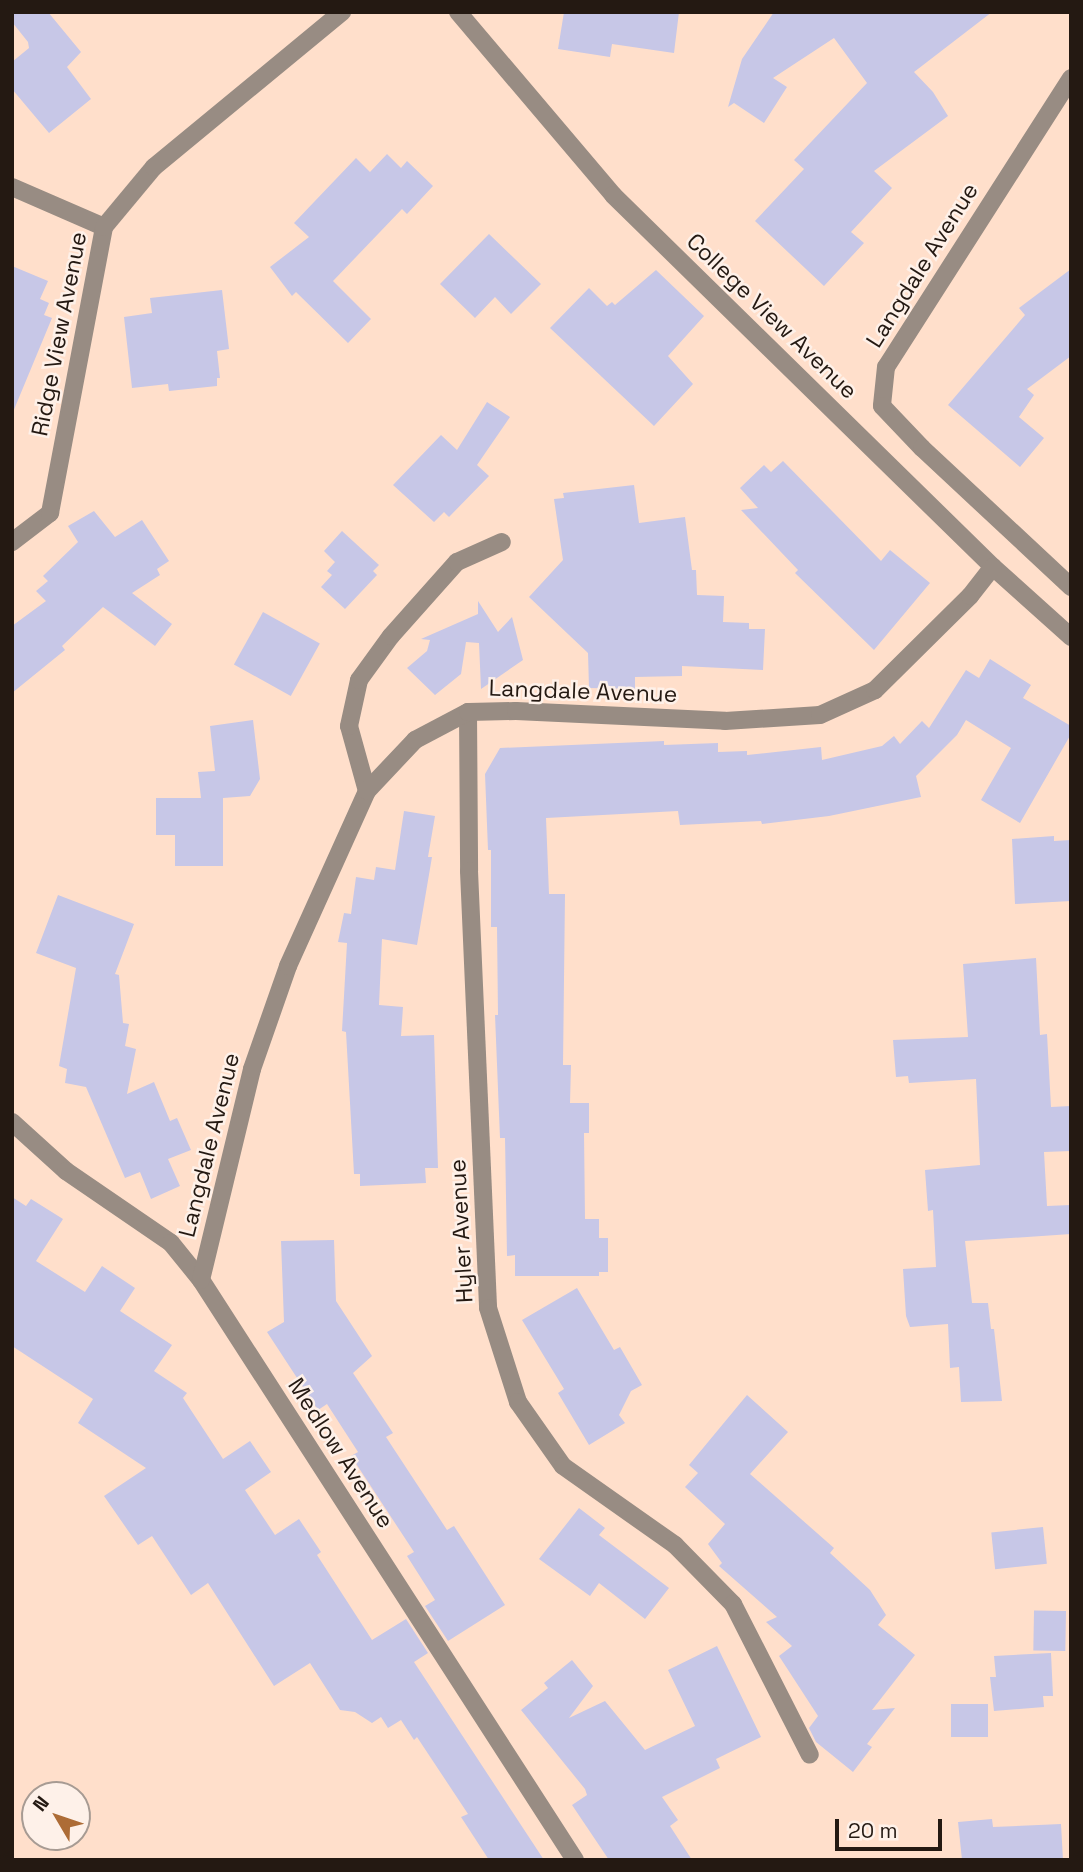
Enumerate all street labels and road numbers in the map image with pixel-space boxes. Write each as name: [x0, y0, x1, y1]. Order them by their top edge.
street label: Langdale Avenue: [860, 178, 984, 352]
street label: College View Avenue: [681, 227, 863, 405]
street label: Ridge View Avenue: [26, 229, 92, 439]
street label: Langdale Avenue: [488, 674, 678, 708]
street label: Langdale Avenue: [173, 1050, 245, 1240]
street label: Hyler Avenue: [443, 1158, 479, 1304]
street label: Medlow Avenue: [282, 1373, 400, 1533]

